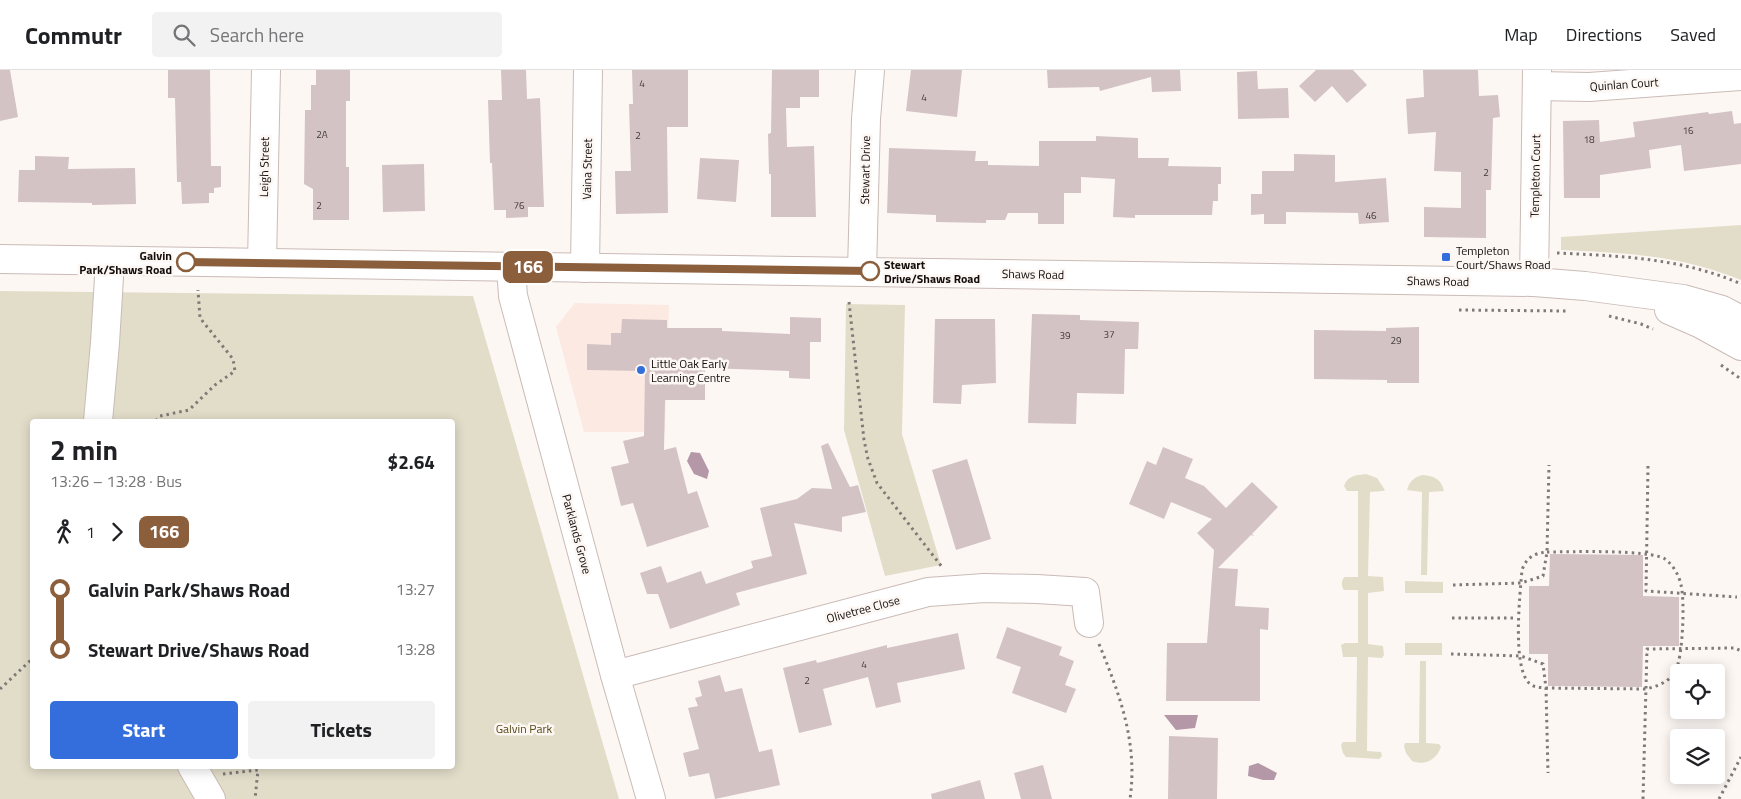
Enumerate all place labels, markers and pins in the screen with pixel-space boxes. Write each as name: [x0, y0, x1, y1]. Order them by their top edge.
place label: Templeton Court/Shaws Road: [1456, 241, 1551, 274]
place label: Galvin Park/Shaws Road: [79, 246, 172, 279]
marker: Templeton Court/Shaws Road: [1440, 251, 1452, 263]
marker: Galvin Park/Shaws Road: [176, 252, 196, 272]
place label: Stewart Drive/Shaws Road: [884, 255, 980, 288]
marker: Stewart Drive/Shaws Road: [860, 261, 880, 281]
place label: Little Oak Early Learning Centre: [651, 354, 730, 387]
marker: Little Oak Early Learning Centre: [635, 364, 647, 376]

